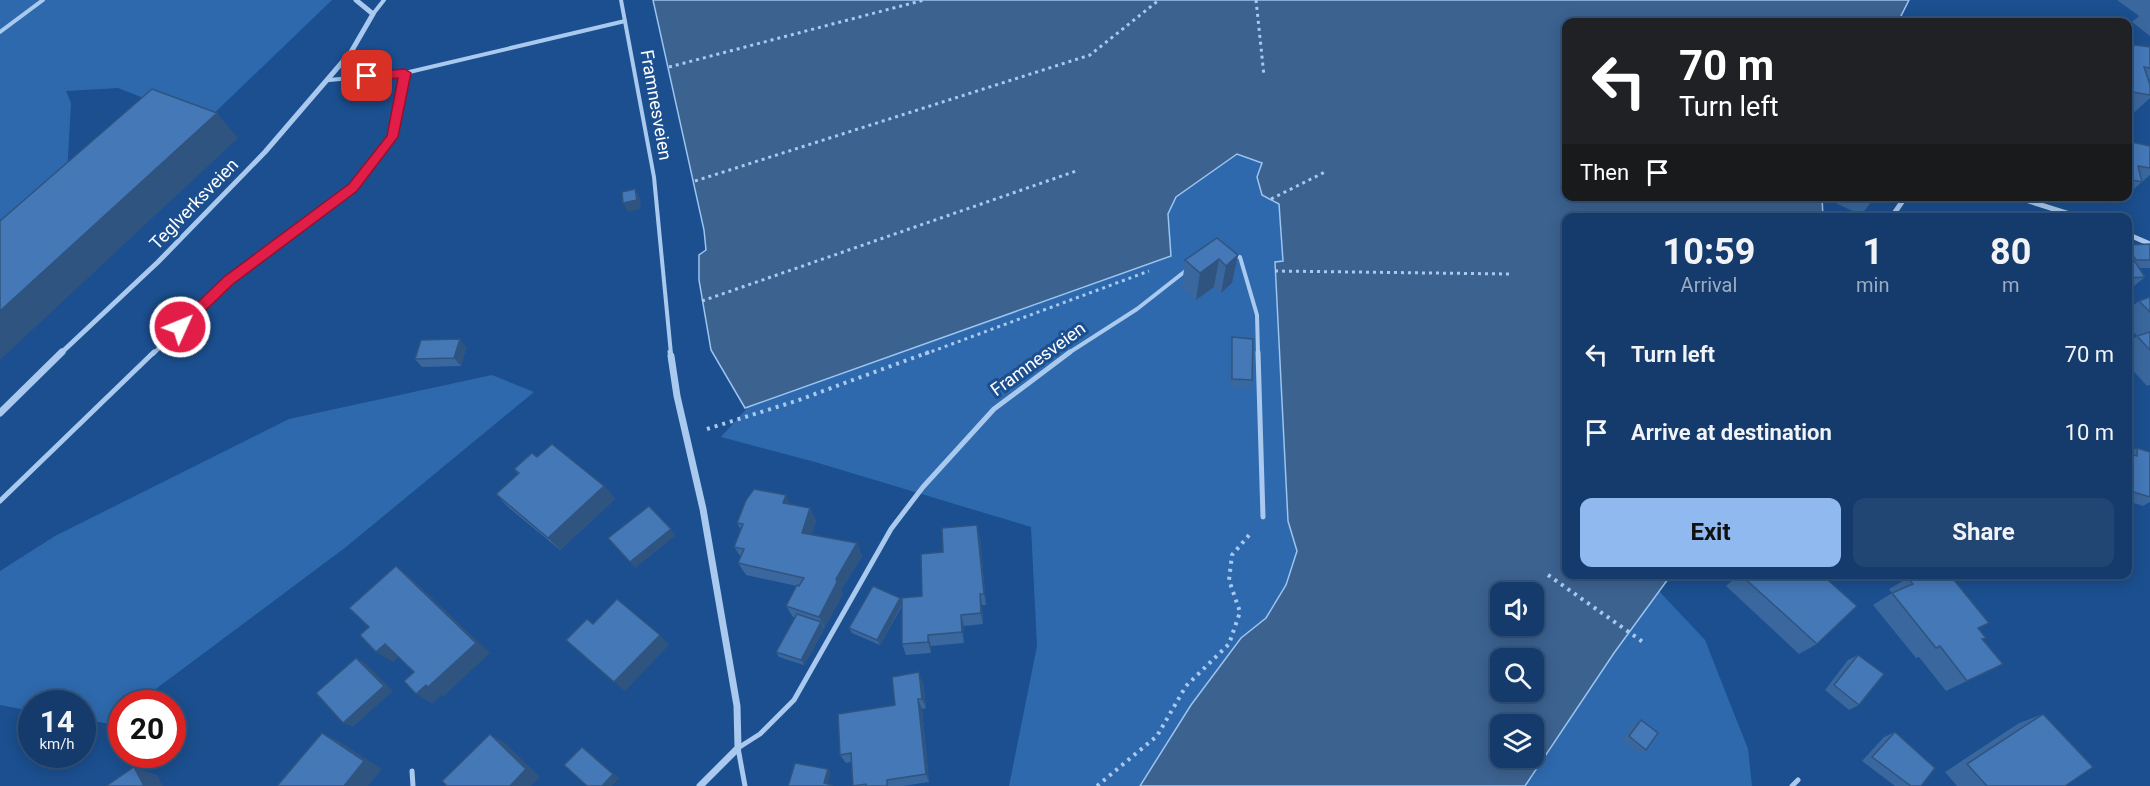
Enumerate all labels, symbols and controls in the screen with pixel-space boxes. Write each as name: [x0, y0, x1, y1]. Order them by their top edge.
text: 70 m: [1679, 41, 1774, 90]
icon: left: [1580, 42, 1658, 120]
street label: Framnesveien: [636, 48, 677, 162]
pin: [341, 50, 392, 101]
icon: arrive: [350, 59, 383, 92]
text: Turn left: [1679, 91, 1779, 123]
street label: Teglverksveien: [145, 154, 242, 254]
icon: arrive: [1641, 156, 1674, 189]
text: Then: [1580, 160, 1629, 185]
text: 10:59: [1663, 231, 1755, 273]
text: 1: [1862, 231, 1883, 273]
text: 80: [1990, 231, 2031, 273]
text: Arrival: [1681, 273, 1737, 297]
text: min: [1856, 273, 1889, 297]
text: m: [2002, 273, 2019, 297]
position arrow: [148, 295, 212, 359]
street label: Framnesveien: [986, 317, 1089, 400]
icon: left: [1580, 338, 1613, 371]
text: Turn left: [1631, 342, 1715, 367]
text: 70 m: [2065, 342, 2114, 367]
icon: arrive: [1580, 416, 1613, 449]
text: Arrive at destination: [1631, 420, 1832, 445]
text: 10 m: [2065, 420, 2114, 445]
button: Exit: [1580, 498, 1841, 567]
button: Share: [1853, 498, 2114, 567]
map controls: [1490, 582, 1544, 768]
button: sound: [1490, 582, 1544, 636]
button: search: [1490, 648, 1544, 702]
speed limit sign: 20: [108, 690, 186, 768]
text: 14: [40, 704, 74, 739]
button: layers: [1490, 714, 1544, 768]
text: km/h: [39, 735, 75, 753]

